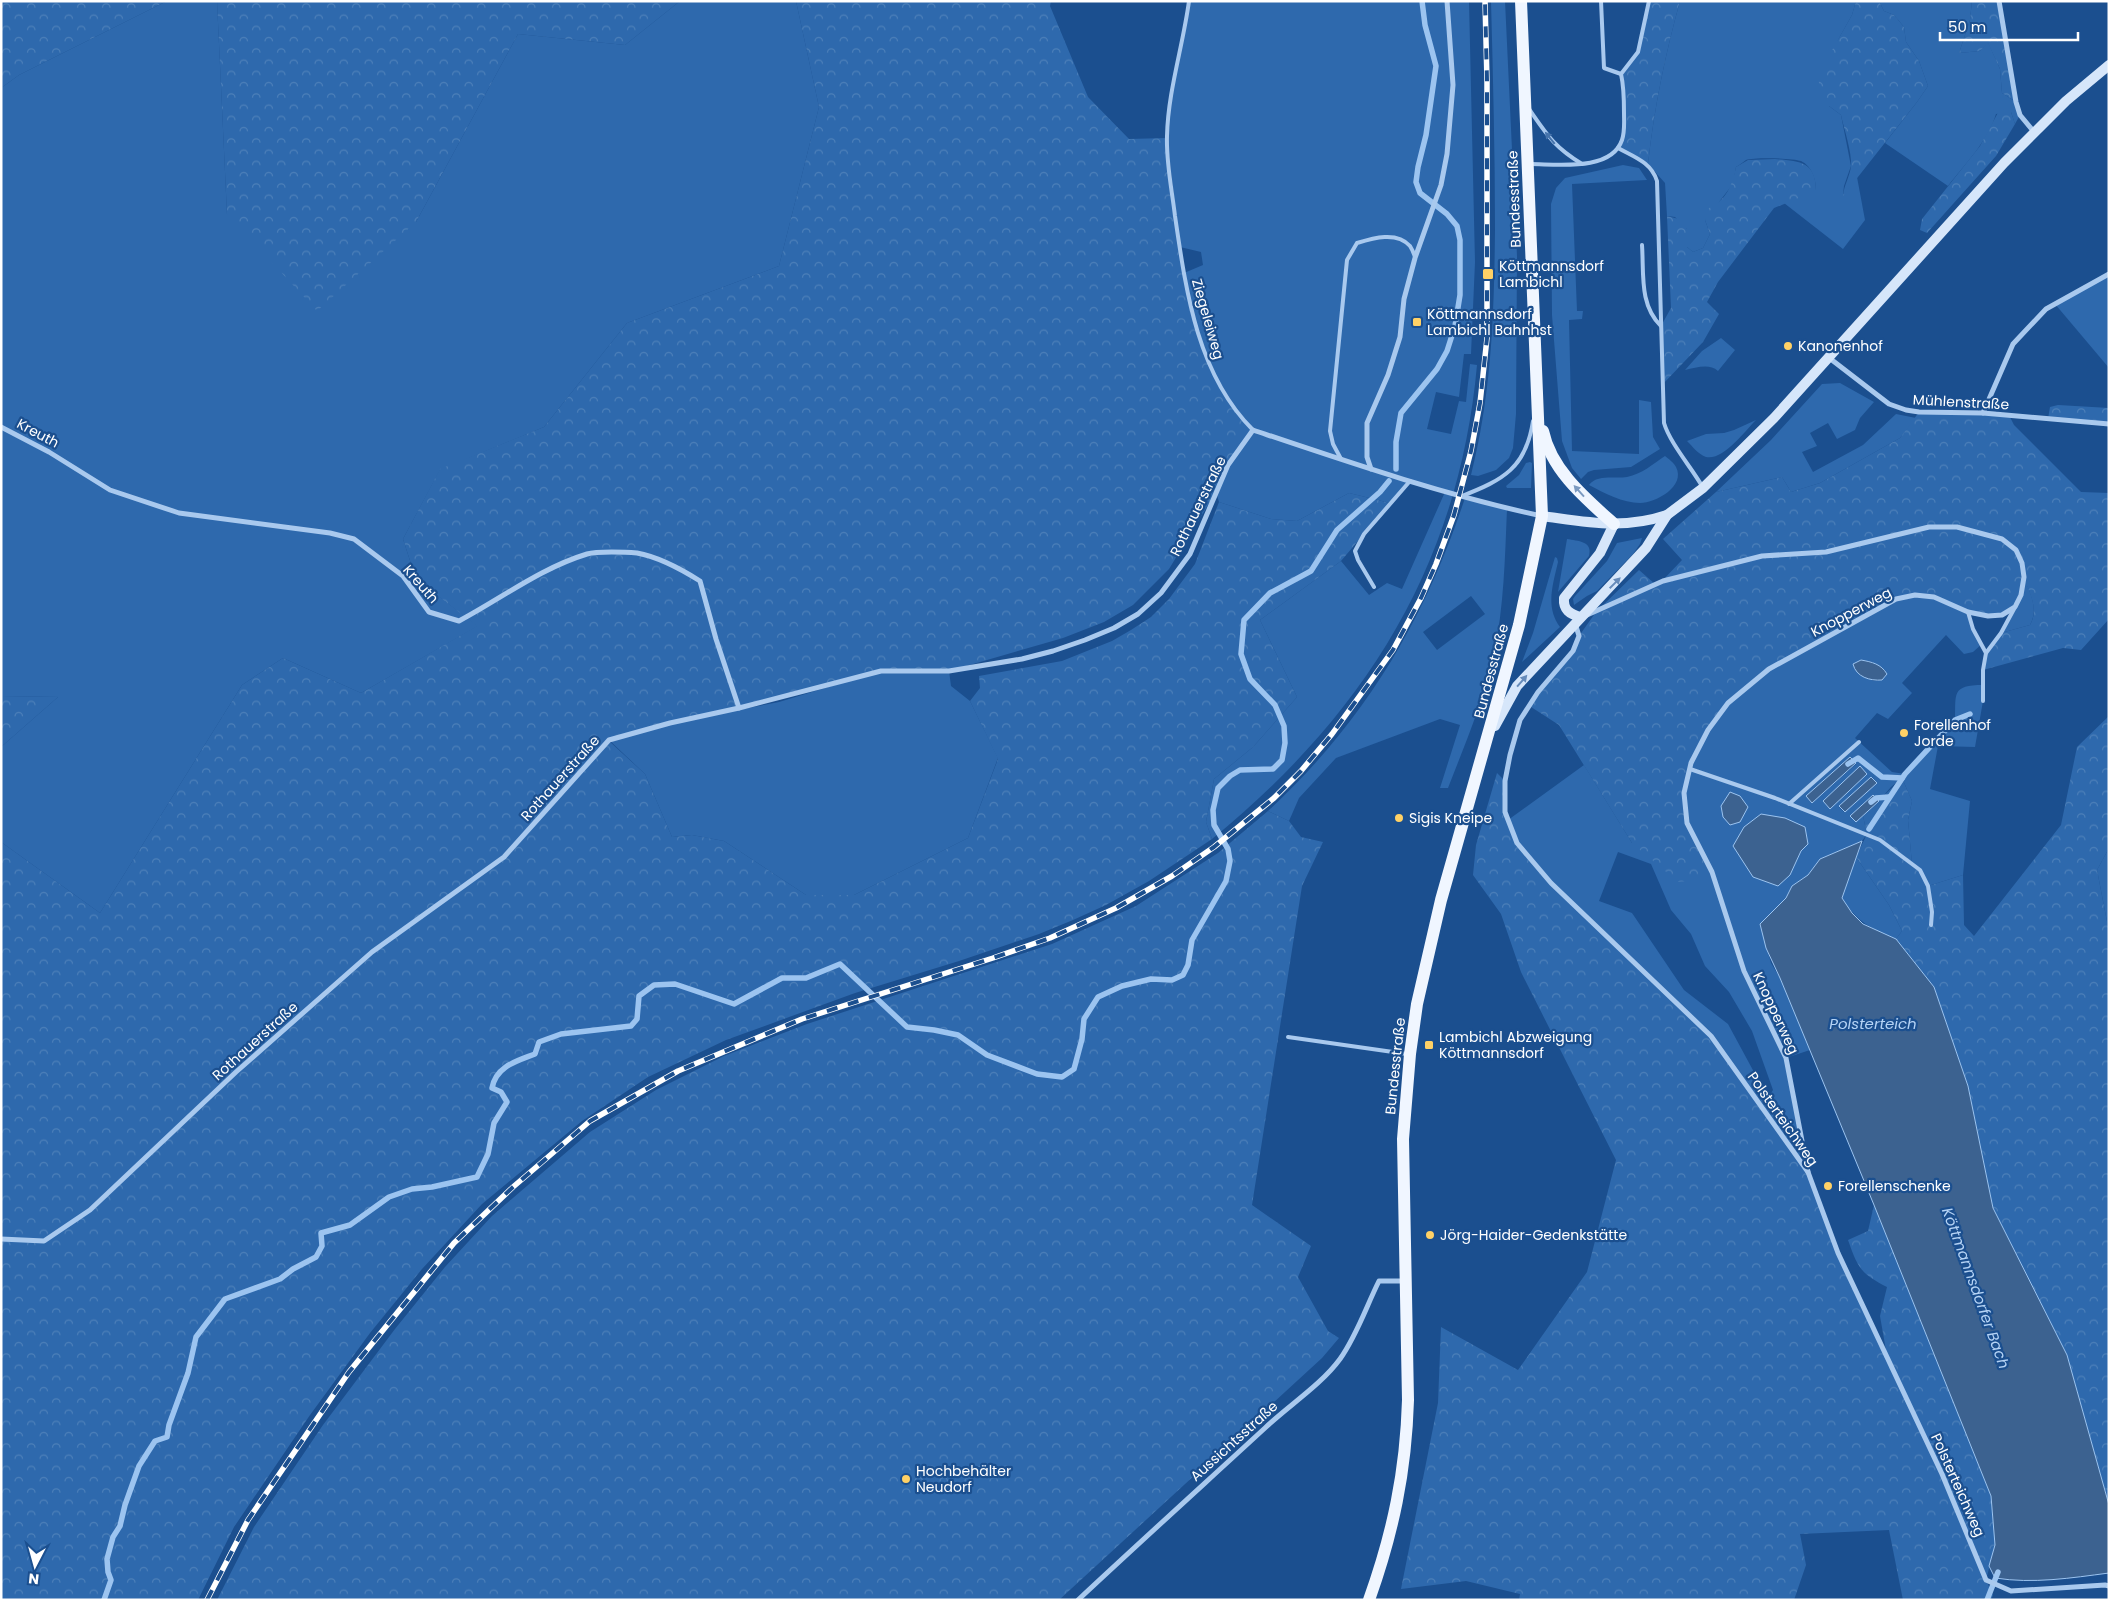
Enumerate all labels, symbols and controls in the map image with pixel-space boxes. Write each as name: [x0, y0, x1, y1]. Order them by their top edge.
scale bar: [1940, 10, 2078, 42]
text: 50 m: [1948, 16, 1986, 37]
one-way arrow: [1544, 132, 1555, 145]
street label: Bundesstraße: [1502, 150, 1526, 248]
place label: Köttmannsdorf Lambichl: [1499, 256, 1604, 292]
marker: Köttmannsdorf Lambichl: [1481, 267, 1495, 281]
street label: Ziegeleiweg: [1187, 276, 1229, 362]
place label: Köttmannsdorf Lambichl Bahnhst: [1427, 304, 1552, 340]
marker: Köttmannsdorf Lambichl Bahnhst: [1411, 316, 1423, 328]
place label: Kanonenhof: [1798, 336, 1883, 356]
marker: Kanonenhof: [1782, 340, 1794, 352]
street label: Mühlenstraße: [1912, 389, 2010, 415]
street label: Kreuth: [13, 414, 63, 452]
street label: Rothauerstraße: [1165, 452, 1231, 559]
one-way arrow: [1573, 485, 1585, 497]
street label: Kreuth: [399, 560, 443, 608]
one-way arrow: [1609, 577, 1621, 589]
street label: Knopperweg: [1807, 582, 1895, 642]
street label: Bundesstraße: [1469, 621, 1513, 721]
one-way arrow: [1516, 674, 1527, 687]
place label: Forellenhof Jorde: [1914, 715, 1991, 751]
marker: Forellenhof Jorde: [1898, 727, 1910, 739]
street label: Rothauerstraße: [516, 731, 604, 825]
place label: Sigis Kneipe: [1409, 808, 1493, 828]
marker: Sigis Kneipe: [1393, 812, 1405, 824]
street label: Knopperweg: [1748, 969, 1804, 1057]
street label: Rothauerstraße: [208, 997, 302, 1085]
water label: Polsterteich: [1829, 1013, 1917, 1034]
street label: Bundesstraße: [1380, 1016, 1410, 1115]
place label: Lambichl Abzweigung Köttmannsdorf: [1439, 1027, 1592, 1063]
marker: Lambichl Abzweigung Köttmannsdorf: [1423, 1039, 1435, 1051]
street label: Polsterteichweg: [1743, 1068, 1823, 1170]
place label: Forellenschenke: [1838, 1176, 1951, 1196]
marker: Forellenschenke: [1822, 1180, 1834, 1192]
water label: Köttmannsdorfer Bach: [1937, 1205, 2015, 1371]
place label: Jörg-Haider-Gedenkstätte: [1440, 1225, 1627, 1245]
marker: Jörg-Haider-Gedenkstätte: [1424, 1229, 1436, 1241]
street label: Aussichtsstraße: [1186, 1396, 1282, 1486]
street label: Polsterteichweg: [1926, 1430, 1990, 1540]
place label: Hochbehälter Neudorf: [916, 1461, 1011, 1497]
marker: Hochbehälter Neudorf: [900, 1473, 912, 1485]
north arrow: [10, 1541, 60, 1591]
text: N: [27, 1568, 40, 1589]

